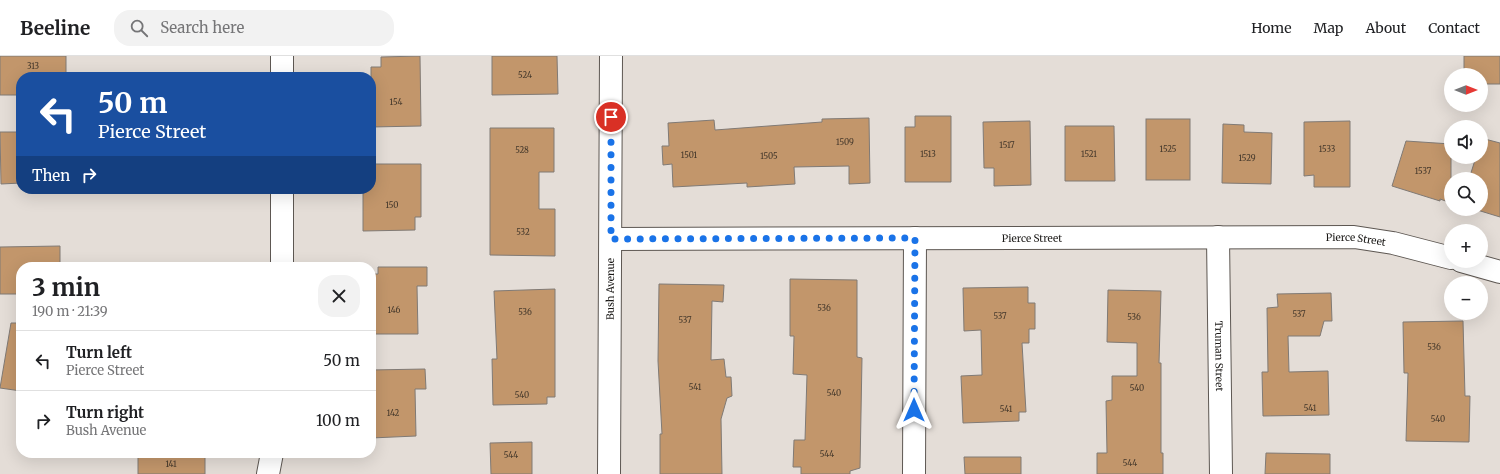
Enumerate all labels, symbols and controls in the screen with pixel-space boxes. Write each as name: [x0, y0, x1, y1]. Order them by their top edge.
search box: [114, 10, 394, 46]
text: Beeline: [20, 16, 90, 40]
icon: search: [128, 17, 150, 39]
text: Search here: [160, 18, 244, 37]
text: Home: [1251, 19, 1292, 37]
text: Map: [1314, 19, 1343, 37]
text: About: [1365, 19, 1406, 37]
text: Contact: [1428, 19, 1480, 37]
house number: 313: [27, 61, 40, 71]
north arrow: [1444, 68, 1488, 112]
map controls: [1444, 68, 1488, 320]
house number: 524: [518, 70, 532, 80]
text: 50 m: [98, 85, 167, 121]
icon: left: [32, 88, 84, 140]
house number: 154: [390, 97, 402, 107]
pin: [594, 100, 628, 134]
icon: arrive: [600, 106, 622, 128]
text: Pierce Street: [98, 120, 206, 143]
button: sound: [1444, 120, 1488, 164]
house number: 1509: [836, 137, 854, 147]
house number: 1517: [999, 140, 1015, 150]
house number: 1525: [1160, 144, 1177, 154]
house number: 1533: [1319, 144, 1336, 154]
house number: 528: [515, 145, 529, 155]
house number: 1513: [920, 149, 936, 159]
house number: 1521: [1081, 149, 1097, 159]
house number: 1501: [681, 150, 698, 160]
house number: 1505: [760, 151, 778, 161]
house number: 1529: [1238, 153, 1256, 163]
icon: right: [78, 164, 100, 186]
text: Then: [32, 166, 70, 185]
house number: 1537: [1415, 166, 1432, 176]
button: search: [1444, 172, 1488, 216]
house number: 150: [385, 200, 399, 210]
button: +: [1444, 224, 1488, 268]
house number: 532: [516, 227, 530, 237]
street label: Pierce Street: [1326, 231, 1387, 249]
street label: Pierce Street: [1002, 232, 1062, 245]
street label: Bush Avenue: [604, 258, 617, 320]
text: 3 min: [32, 272, 100, 303]
button: close: [318, 275, 360, 317]
button: −: [1444, 276, 1488, 320]
text: 190 m · 21:39: [32, 303, 108, 320]
house number: 536: [817, 303, 831, 313]
house number: 146: [388, 305, 401, 315]
house number: 536: [518, 307, 532, 317]
house number: 537: [1292, 309, 1306, 319]
house number: 537: [993, 311, 1007, 321]
house number: 536: [1127, 312, 1141, 322]
house number: 537: [678, 315, 692, 325]
street label: Truman Street: [1212, 321, 1226, 391]
house number: 536: [1427, 342, 1441, 352]
text: Turn left: [66, 343, 132, 362]
icon: left: [32, 350, 54, 372]
text: 50 m: [323, 351, 360, 370]
text: Pierce Street: [66, 362, 144, 379]
house number: 541: [689, 382, 702, 392]
house number: 540: [1130, 383, 1144, 393]
house number: 540: [827, 388, 841, 398]
position arrow: [893, 389, 935, 431]
house number: 540: [515, 390, 529, 400]
text: Turn right: [66, 403, 144, 422]
house number: 541: [1304, 403, 1317, 413]
house number: 541: [1000, 404, 1013, 414]
house number: 142: [387, 408, 399, 418]
icon: right: [32, 410, 54, 432]
text: 100 m: [316, 411, 360, 430]
house number: 540: [1431, 414, 1445, 424]
text: Bush Avenue: [66, 422, 146, 439]
house number: 544: [820, 449, 834, 459]
house number: 544: [504, 450, 518, 460]
house number: 544: [1123, 458, 1137, 468]
house number: 141: [165, 459, 177, 469]

